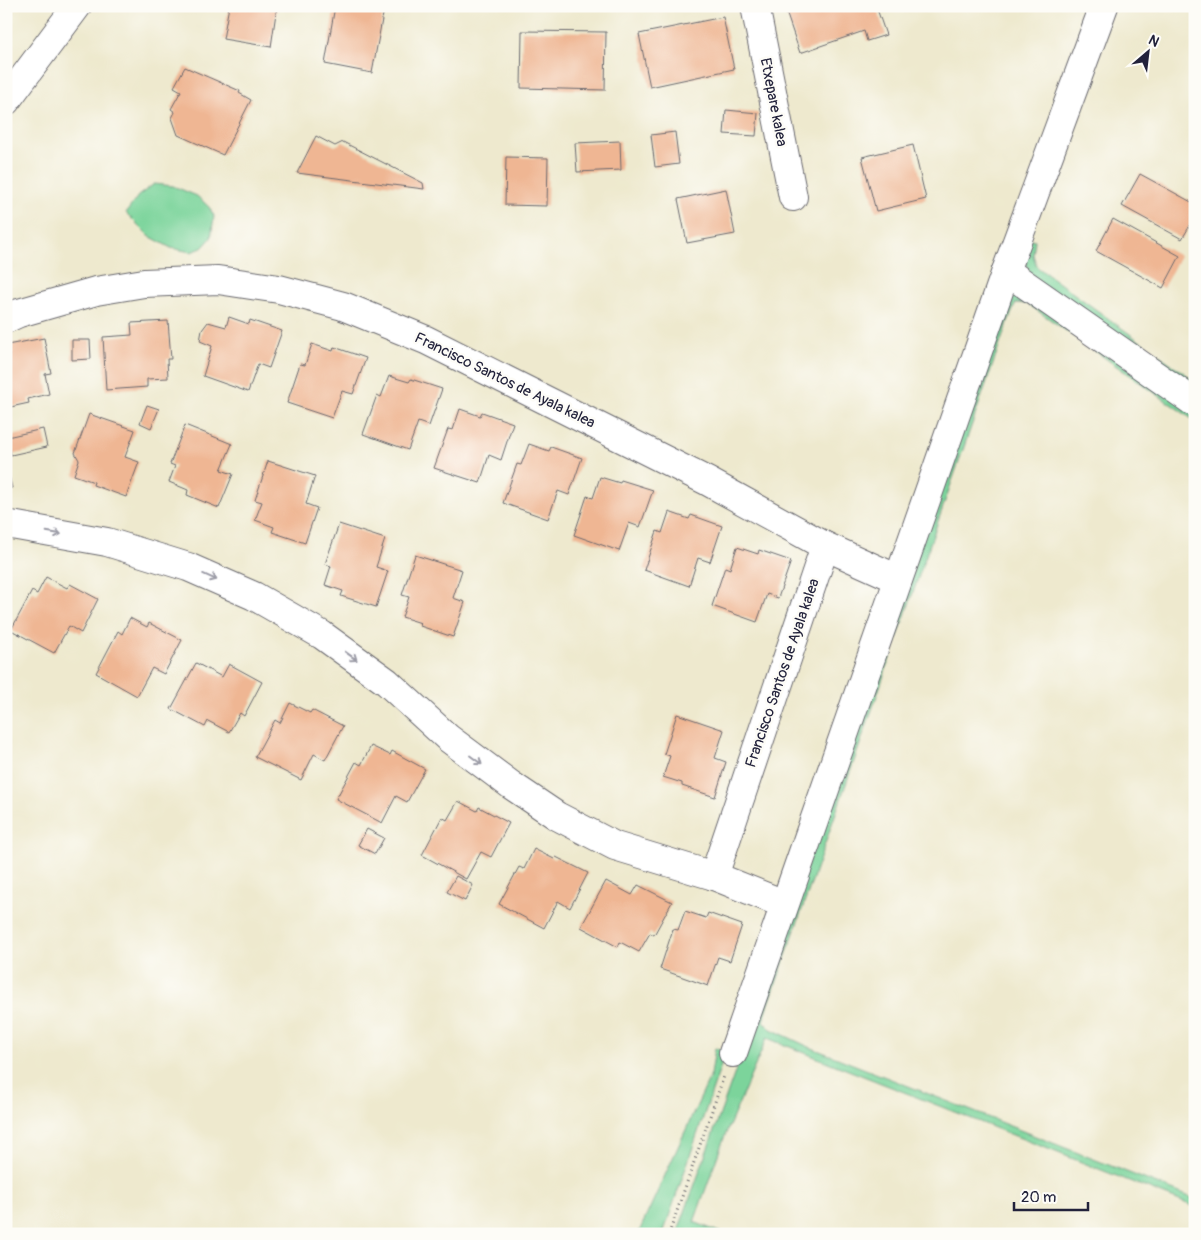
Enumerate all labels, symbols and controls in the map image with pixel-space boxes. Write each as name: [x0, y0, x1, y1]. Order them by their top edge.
north arrow: [1124, 28, 1174, 78]
text: N: [1146, 31, 1162, 51]
street label: Etxepare kalea: [756, 56, 791, 148]
street label: Francisco Santos de Ayala kalea: [411, 328, 598, 433]
one-way arrow: [46, 528, 62, 538]
one-way arrow: [202, 572, 217, 582]
street label: Francisco Santos de Ayala kalea: [741, 576, 824, 770]
one-way arrow: [344, 651, 358, 661]
one-way arrow: [469, 754, 482, 765]
scale bar: [1014, 1180, 1087, 1212]
text: 20 m: [1021, 1188, 1056, 1207]

